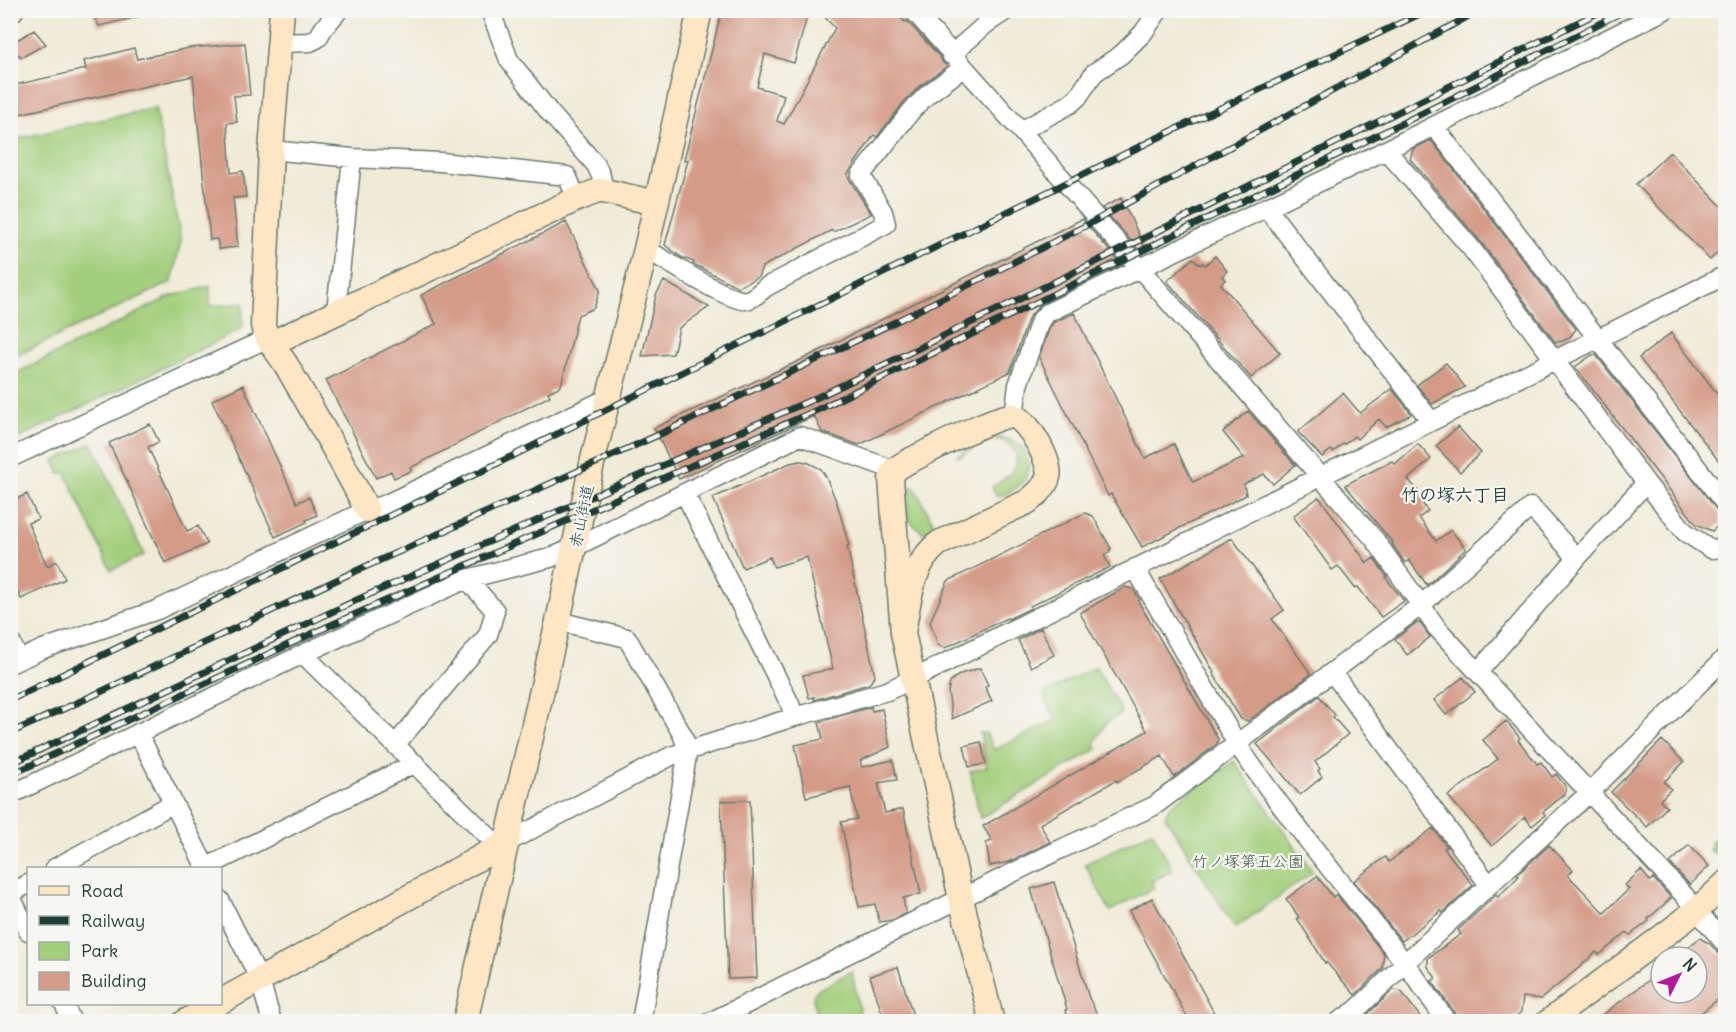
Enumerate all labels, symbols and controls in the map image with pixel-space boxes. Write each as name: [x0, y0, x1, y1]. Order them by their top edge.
street label: 赤山街道: [565, 483, 597, 549]
district label: 竹の塚六丁目: [1401, 483, 1509, 506]
park label: 竹ノ塚第五公園: [1192, 851, 1304, 871]
legend: [27, 867, 222, 1005]
text: Road: [81, 879, 124, 902]
text: Railway: [81, 909, 145, 932]
text: Park: [81, 939, 118, 962]
north arrow: [1649, 945, 1709, 1005]
text: N: [1679, 954, 1701, 976]
text: Building: [81, 969, 146, 992]

